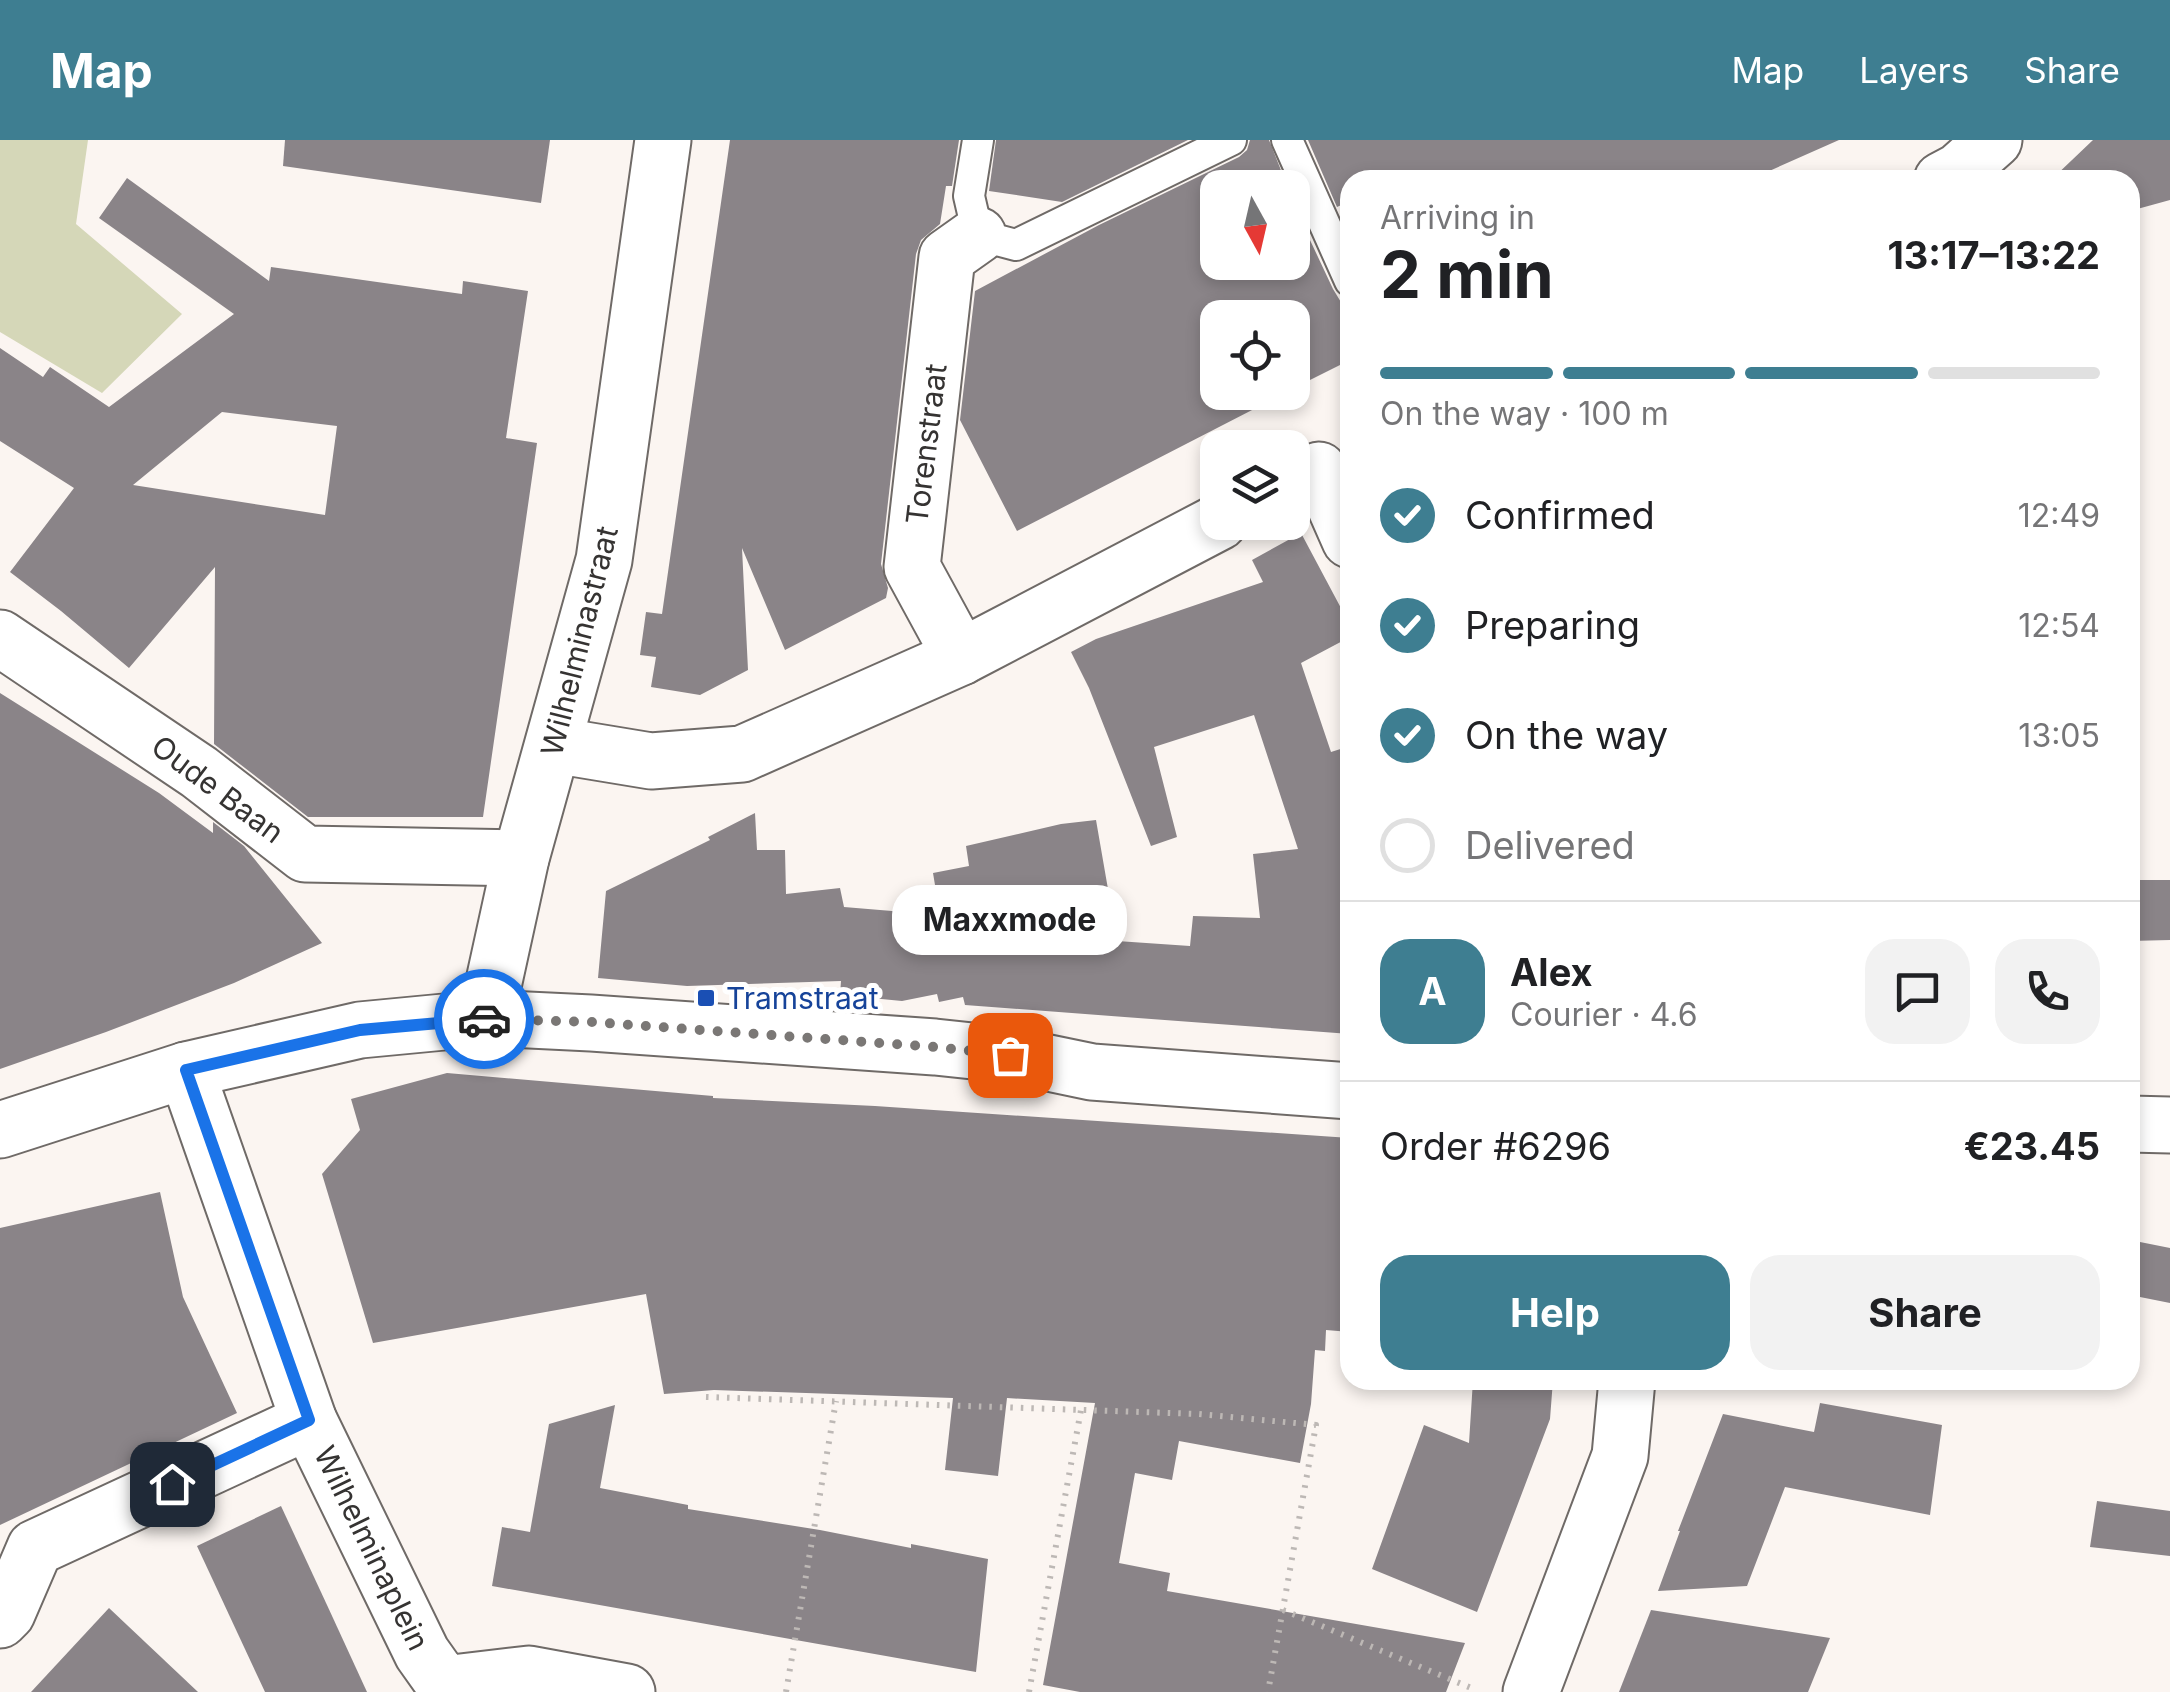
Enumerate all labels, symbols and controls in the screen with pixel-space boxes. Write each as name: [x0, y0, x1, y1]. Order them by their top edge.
text: Map: [50, 41, 153, 100]
text: Map: [1732, 49, 1804, 91]
text: Layers: [1859, 49, 1969, 91]
text: Share: [2024, 49, 2120, 91]
north arrow: [1200, 170, 1310, 280]
map controls: [1200, 170, 1310, 540]
text: Arriving in: [1380, 198, 1535, 237]
text: 13:17–13:22: [1887, 232, 2100, 278]
text: 2 min: [1380, 235, 1554, 314]
button: locate: [1200, 300, 1310, 410]
street label: Torenstraat: [898, 361, 954, 526]
text: On the way · 100 m: [1380, 394, 1669, 433]
button: layers: [1200, 430, 1310, 540]
icon: check: [1380, 488, 1435, 543]
text: Confirmed: [1465, 492, 1655, 538]
text: 12:49: [2018, 496, 2100, 535]
street label: Wilhelminastraat: [533, 522, 625, 759]
icon: check: [1380, 598, 1435, 653]
text: Preparing: [1465, 602, 1640, 648]
text: 12:54: [2018, 606, 2100, 645]
icon: check: [1380, 708, 1435, 763]
text: On the way: [1465, 712, 1668, 758]
text: 13:05: [2018, 716, 2100, 755]
street label: Oude Baan: [145, 728, 291, 850]
text: Delivered: [1465, 822, 1635, 868]
callout: Maxxmode: [892, 885, 1128, 955]
text: Maxxmode: [923, 900, 1096, 939]
button: chat: [1865, 939, 1970, 1044]
button: phone: [1995, 939, 2100, 1044]
text: Alex: [1510, 949, 1593, 995]
text: A: [1418, 968, 1447, 1014]
courier: [434, 969, 534, 1069]
place label: Tramstraat: [726, 980, 879, 1016]
marker: Tramstraat: [695, 987, 717, 1009]
icon: car: [457, 992, 512, 1047]
text: Courier · 4.6: [1510, 995, 1698, 1034]
pin: [968, 1013, 1053, 1098]
icon: bag: [983, 1028, 1038, 1083]
text: Order #6296: [1380, 1123, 1611, 1169]
text: €23.45: [1964, 1123, 2100, 1169]
button: Help: [1380, 1255, 1730, 1370]
button: Share: [1750, 1255, 2100, 1370]
street label: Wilhelminaplein: [307, 1440, 437, 1656]
pin: [130, 1442, 215, 1527]
icon: home: [145, 1457, 200, 1512]

